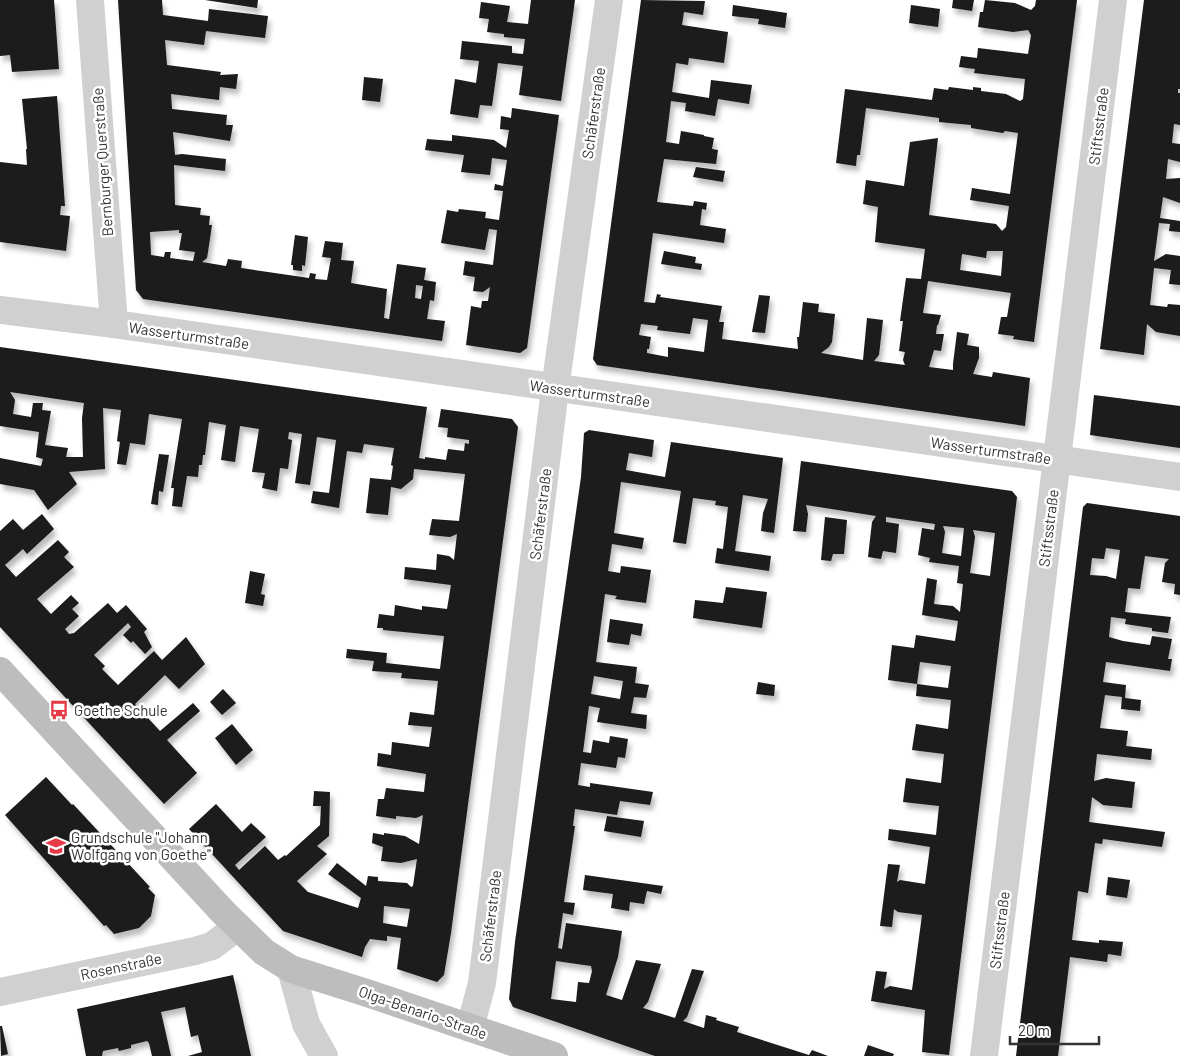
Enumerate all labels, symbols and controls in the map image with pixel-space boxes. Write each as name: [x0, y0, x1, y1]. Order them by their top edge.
street label: Schäferstraße: [578, 66, 608, 160]
street label: Stiftsstraße: [1084, 86, 1112, 166]
street label: Bernburger Querstraße: [88, 87, 116, 237]
street label: Wasserturmstraße: [128, 318, 250, 352]
street label: Wasserturmstraße: [529, 376, 651, 410]
street label: Wasserturmstraße: [930, 433, 1052, 467]
street label: Schäferstraße: [525, 467, 555, 561]
street label: Stiftsstraße: [1034, 488, 1062, 568]
bus stop icon: Goethe Schule: [48, 699, 70, 721]
place label: Goethe Schule: [74, 701, 168, 719]
place label: Grundschule "Johann Wolfgang von Goethe": [71, 828, 211, 863]
school or university icon: Grundschule "Johann Wolfgang von Goethe": [45, 835, 67, 857]
street label: Schäferstraße: [475, 869, 505, 963]
street label: Stiftsstraße: [985, 890, 1013, 970]
street label: Rosenstraße: [79, 949, 163, 983]
street label: Olga-Benario-Straße: [356, 982, 490, 1042]
scale bar: [1010, 1014, 1099, 1046]
text: 20 m: [1018, 1021, 1050, 1039]

